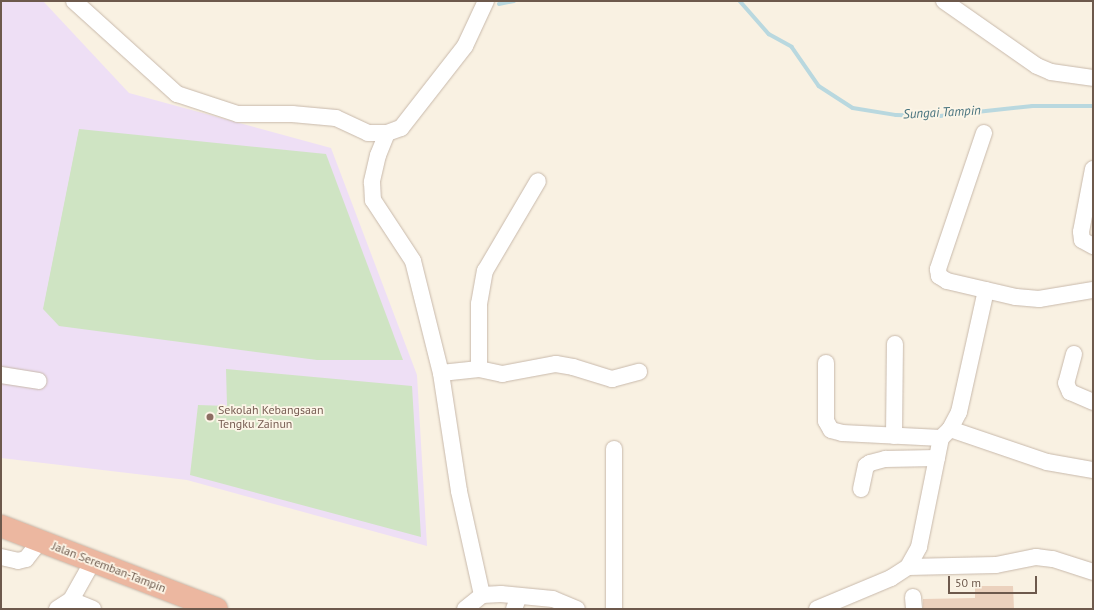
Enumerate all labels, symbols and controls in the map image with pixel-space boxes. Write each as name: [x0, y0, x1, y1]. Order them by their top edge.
water label: Sungai Tampin: [903, 103, 981, 123]
place label: Sekolah Kebangsaan Tengku Zainun: [218, 403, 324, 431]
marker: Sekolah Kebangsaan Tengku Zainun: [205, 412, 215, 422]
street label: Jalan Seremban-Tampin: [50, 539, 168, 595]
scale bar: [950, 568, 1039, 594]
text: 50 m: [955, 575, 981, 590]

